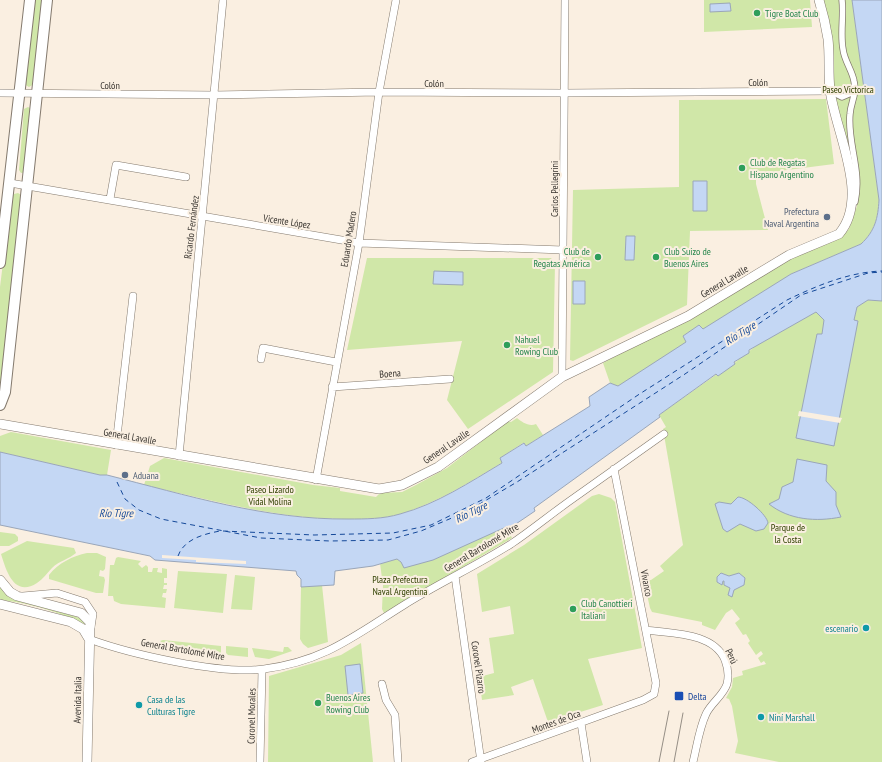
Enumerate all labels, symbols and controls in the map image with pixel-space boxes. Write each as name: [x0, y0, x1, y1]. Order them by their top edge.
place label: Tigre Boat Club: [765, 7, 818, 20]
marker: Tigre Boat Club: [752, 8, 762, 18]
street label: Colón: [748, 76, 768, 89]
street label: Colón: [424, 77, 444, 90]
street label: Colón: [100, 79, 120, 92]
park label: Paseo Victorica: [822, 83, 874, 96]
place label: Club de Regatas Hispano Argentino: [750, 156, 814, 181]
street label: Carlos Pellegrini: [548, 161, 561, 217]
marker: Club de Regatas Hispano Argentino: [737, 163, 747, 173]
street label: Ricardo Fernández: [181, 194, 202, 260]
place label: Prefectura Naval Argentina: [764, 205, 819, 230]
street label: Eduardo Madero: [338, 210, 359, 268]
street label: Vicente López: [261, 211, 312, 232]
marker: Prefectura Naval Argentina: [822, 212, 832, 222]
place label: Club de Regatas América: [533, 245, 590, 270]
place label: Club Suizo de Buenos Aires: [664, 245, 711, 270]
marker: Club de Regatas América: [593, 252, 603, 262]
marker: Club Suizo de Buenos Aires: [651, 252, 661, 262]
street label: General Lavalle: [698, 262, 751, 301]
water label: Río Tigre: [722, 317, 759, 348]
place label: Nahuel Rowing Club: [515, 333, 558, 358]
marker: Nahuel Rowing Club: [502, 340, 512, 350]
street label: Boena: [379, 366, 401, 381]
street label: General Lavalle: [102, 425, 157, 448]
street label: General Lavalle: [420, 426, 472, 467]
place label: Aduana: [133, 469, 159, 482]
marker: Aduana: [120, 470, 130, 480]
park label: Paseo Lizardo Vidal Molina: [246, 483, 294, 508]
water label: Río Tigre: [453, 498, 491, 526]
water label: Río Tigre: [99, 506, 134, 520]
street label: General Bartolomé Mitre: [441, 520, 521, 575]
park label: Parque de la Costa: [771, 521, 805, 546]
street label: Vivanco: [637, 568, 655, 597]
park label: Plaza Prefectura Naval Argentina: [372, 573, 428, 598]
place label: Club Canottieri Italiani: [581, 597, 633, 622]
marker: Club Canottieri Italiani: [568, 604, 578, 614]
place label: escenario: [825, 622, 858, 635]
marker: escenario: [861, 623, 871, 633]
street label: General Bartolomé Mitre: [140, 636, 226, 663]
street label: Coronel Pizarro: [468, 640, 489, 694]
street label: Perú: [722, 646, 741, 666]
street label: Avenida Italia: [71, 676, 84, 724]
street label: Coronel Morales: [245, 687, 258, 744]
marker: Delta: [673, 690, 685, 702]
place label: Delta: [688, 690, 706, 703]
place label: Buenos Aires Rowing Club: [326, 691, 371, 716]
place label: Casa de las Culturas Tigre: [147, 693, 195, 718]
marker: Buenos Aires Rowing Club: [313, 698, 323, 708]
marker: Casa de las Culturas Tigre: [134, 700, 144, 710]
street label: Montes de Oca: [530, 707, 582, 736]
place label: Niní Marshall: [769, 711, 815, 724]
marker: Niní Marshall: [756, 712, 766, 722]

